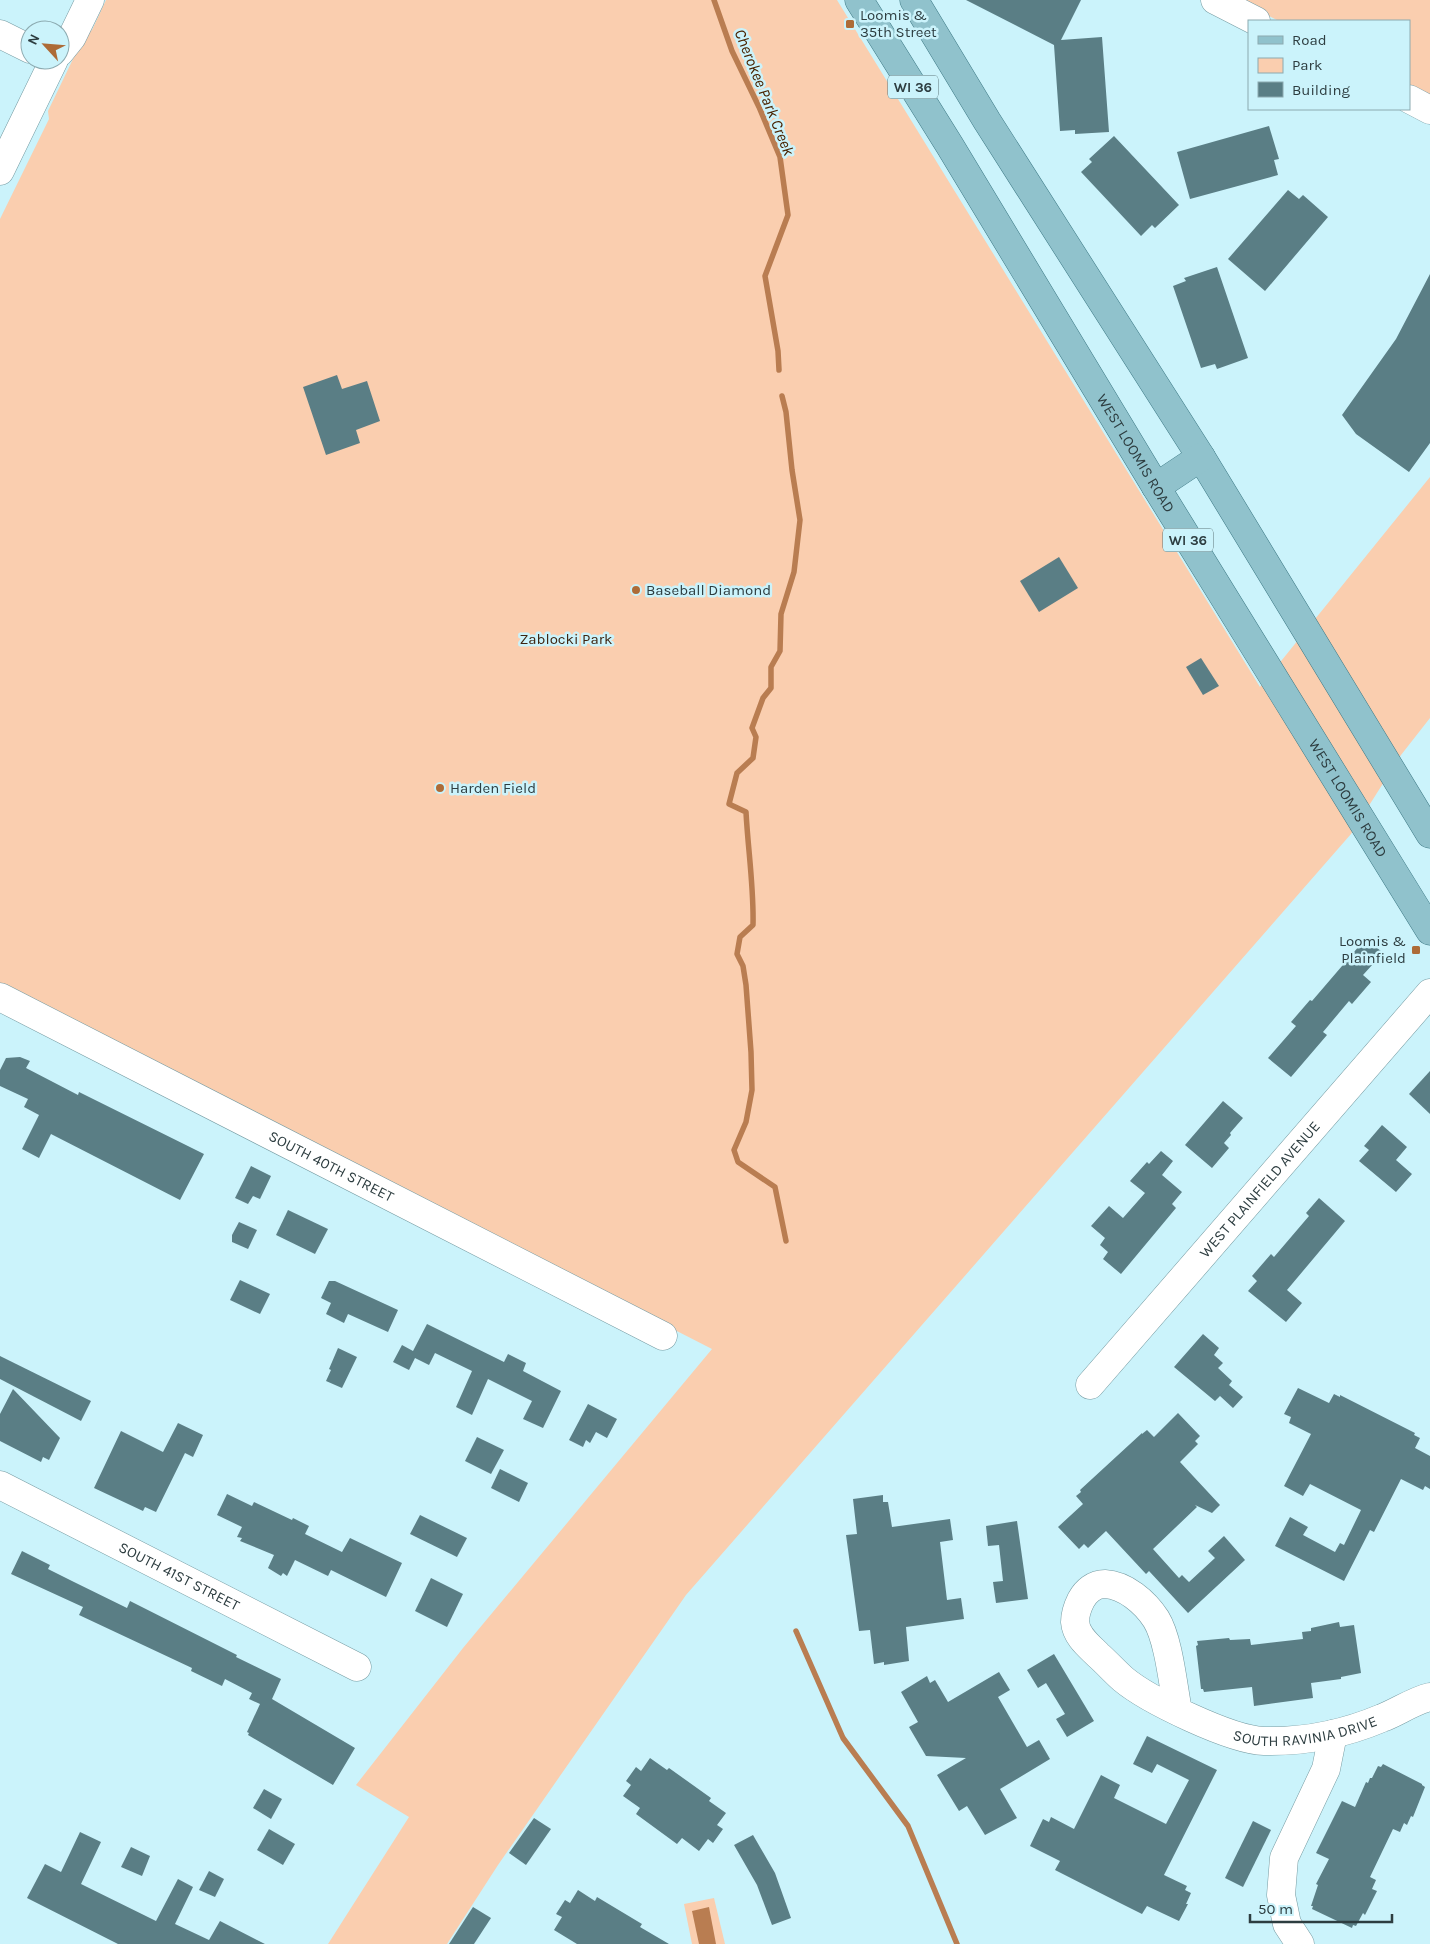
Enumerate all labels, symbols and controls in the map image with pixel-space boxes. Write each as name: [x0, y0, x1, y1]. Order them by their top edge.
place label: Loomis & 35th Street: [860, 6, 937, 41]
marker: Loomis & 35th Street: [844, 18, 856, 30]
north arrow: [20, 20, 70, 70]
legend: [1248, 20, 1410, 110]
water label: Cherokee Park Creek: [730, 26, 799, 159]
text: N: [24, 31, 44, 48]
text: Road: [1292, 31, 1327, 49]
text: Park: [1292, 56, 1322, 74]
road number: WI 36: [888, 75, 938, 98]
text: Building: [1292, 81, 1350, 99]
street label: WEST LOOMIS ROAD: [1093, 391, 1178, 516]
road number: WI 36: [1163, 528, 1213, 552]
place label: Baseball Diamond: [646, 581, 771, 599]
marker: Baseball Diamond: [630, 584, 642, 596]
park label: Zablocki Park: [519, 630, 613, 648]
street label: WEST LOOMIS ROAD: [1305, 736, 1391, 860]
place label: Harden Field: [450, 779, 536, 797]
marker: Harden Field: [434, 782, 446, 794]
place label: Loomis & Plainfield: [1339, 932, 1406, 967]
marker: Loomis & Plainfield: [1410, 944, 1422, 956]
street label: WEST PLAINFIELD AVENUE: [1196, 1117, 1324, 1261]
street label: SOUTH 40TH STREET: [266, 1127, 397, 1206]
street label: SOUTH 41ST STREET: [116, 1538, 243, 1615]
street label: SOUTH RAVINIA DRIVE: [1231, 1712, 1379, 1750]
scale bar: [1250, 1892, 1392, 1924]
text: 50 m: [1258, 1900, 1293, 1918]

